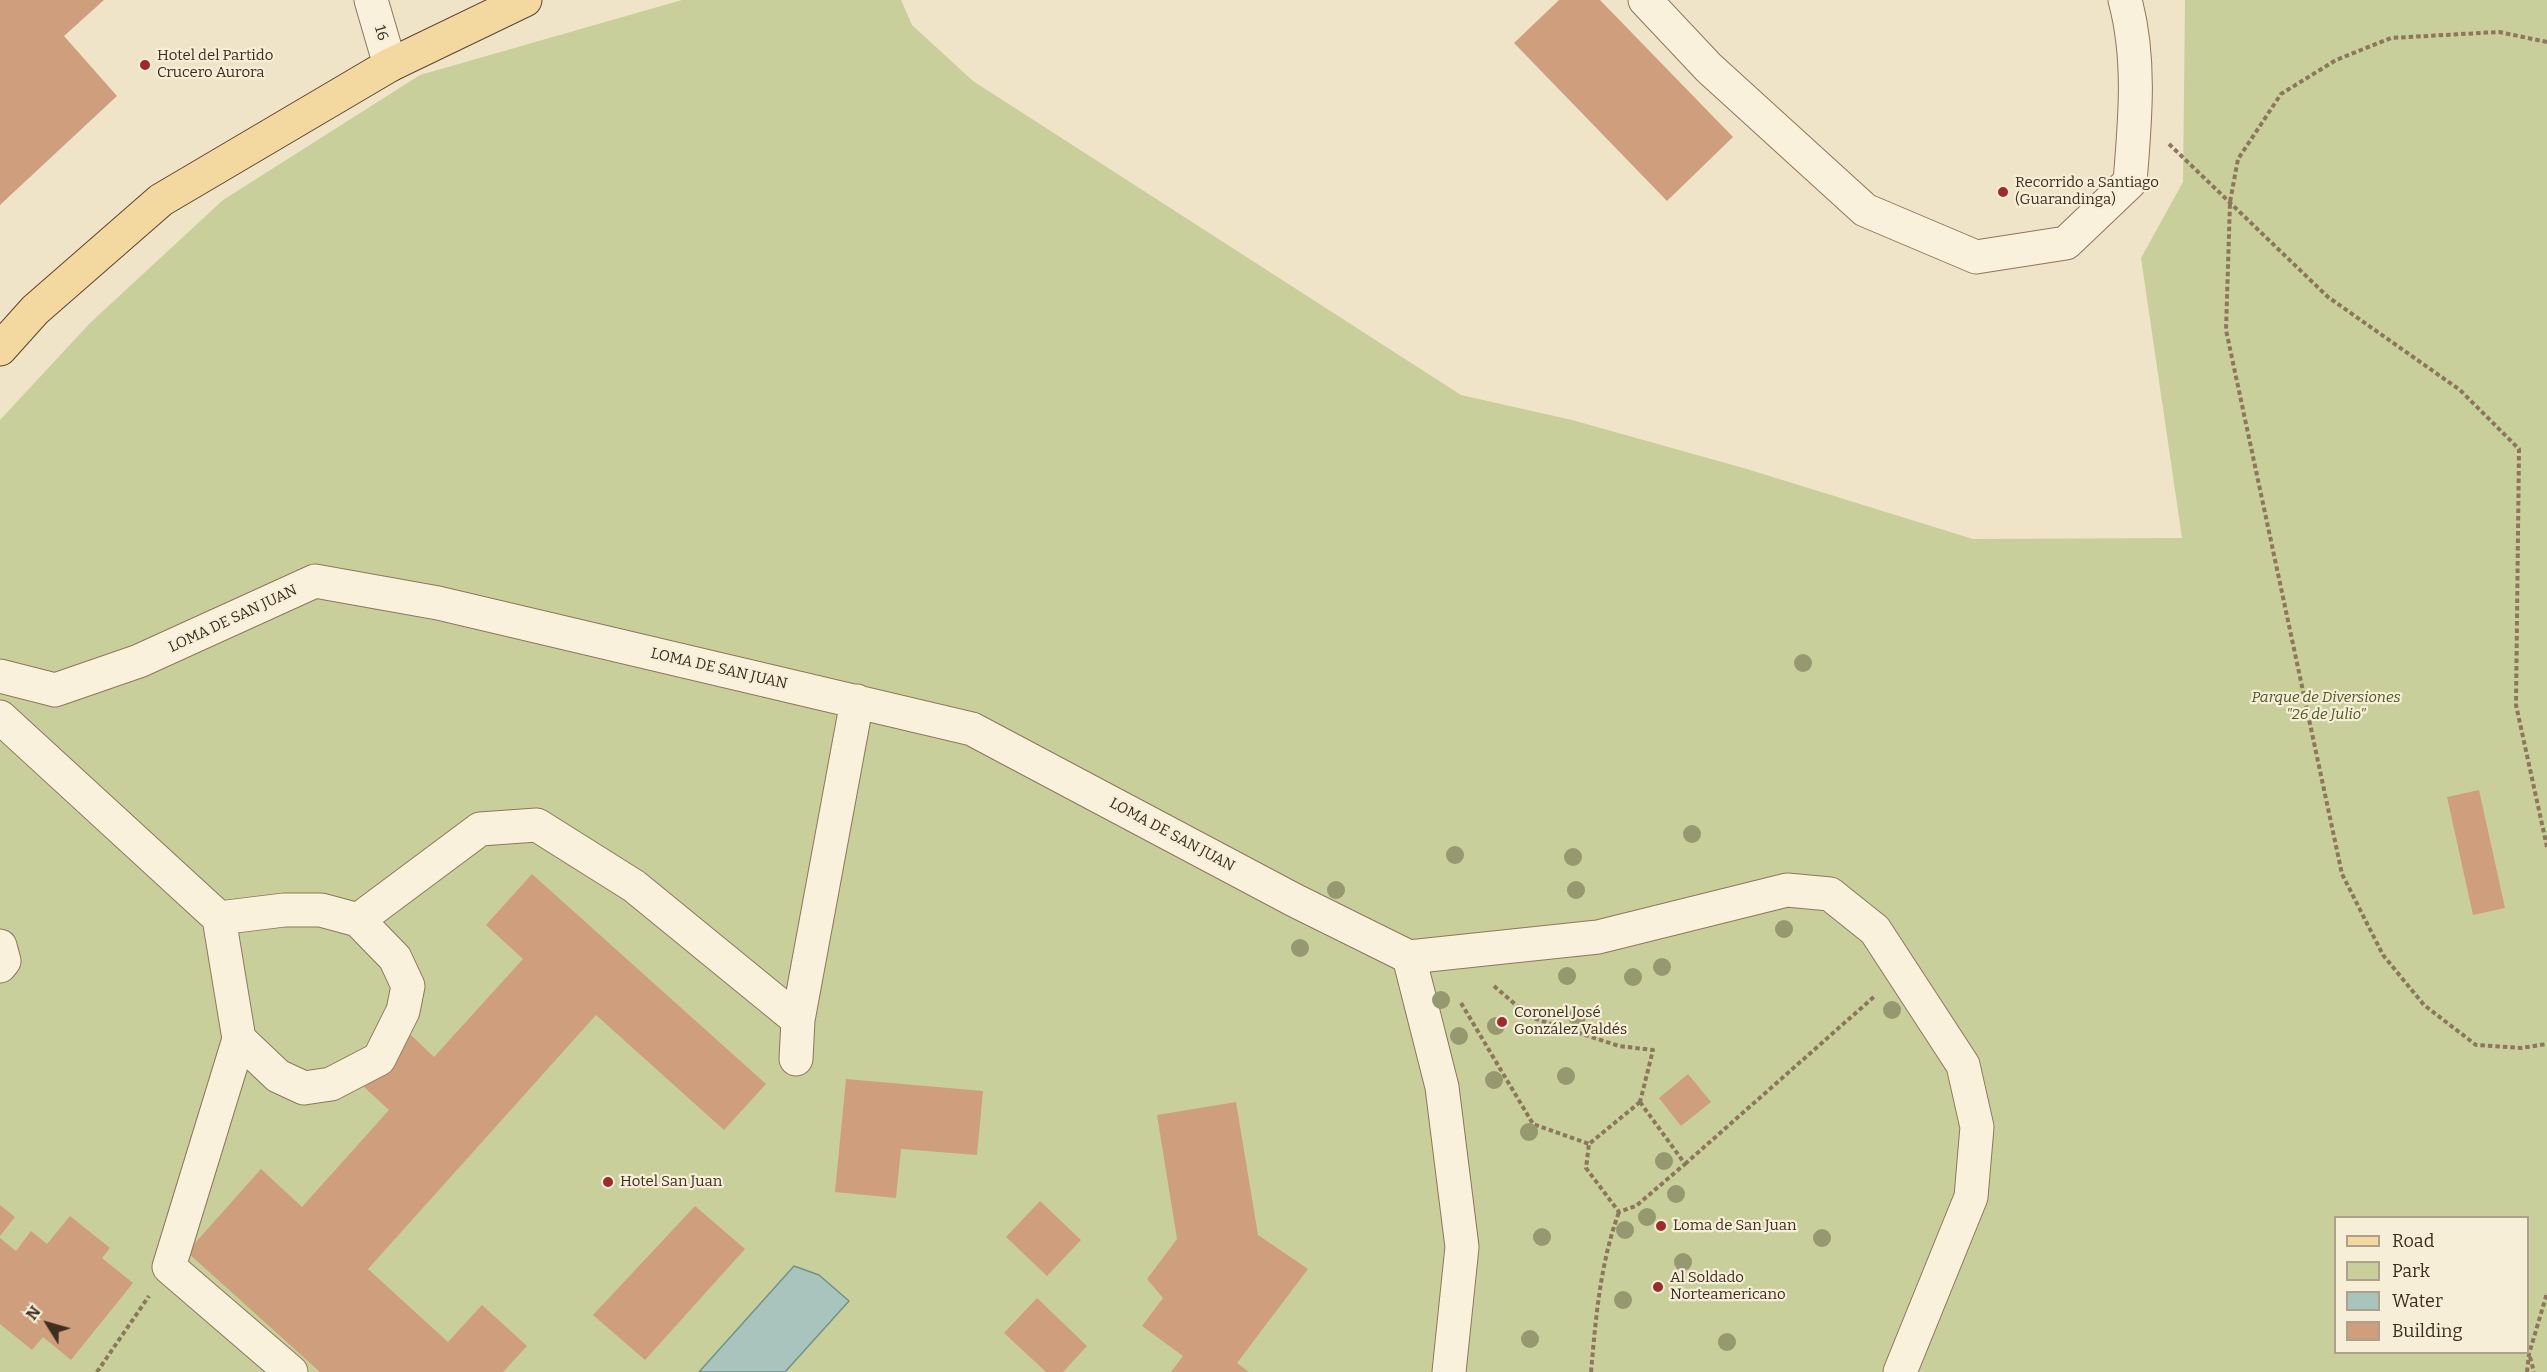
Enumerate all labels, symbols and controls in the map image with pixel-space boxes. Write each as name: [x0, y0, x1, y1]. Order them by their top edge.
street label: 16: [370, 23, 392, 43]
place label: Hotel del Partido Crucero Aurora: [157, 47, 273, 82]
marker: Hotel del Partido Crucero Aurora: [138, 58, 152, 72]
place label: Recorrido a Santiago (Guarandinga): [2015, 174, 2159, 209]
marker: Recorrido a Santiago (Guarandinga): [1996, 185, 2010, 199]
street label: LOMA DE SAN JUAN: [166, 581, 300, 657]
street label: LOMA DE SAN JUAN: [649, 645, 789, 693]
park label: Parque de Diversiones "26 de Julio": [2251, 689, 2401, 724]
street label: LOMA DE SAN JUAN: [1106, 794, 1238, 876]
place label: Coronel José González Valdés: [1514, 1004, 1627, 1039]
marker: Coronel José González Valdés: [1495, 1015, 1509, 1029]
place label: Hotel San Juan: [620, 1173, 722, 1191]
marker: Hotel San Juan: [601, 1175, 615, 1189]
legend: [2334, 1216, 2529, 1354]
place label: Loma de San Juan: [1673, 1217, 1796, 1235]
marker: Loma de San Juan: [1654, 1219, 1668, 1233]
text: Road: [2392, 1230, 2434, 1252]
text: Park: [2392, 1260, 2430, 1282]
place label: Al Soldado Norteamericano: [1670, 1269, 1786, 1304]
marker: Al Soldado Norteamericano: [1651, 1280, 1665, 1294]
text: Water: [2392, 1290, 2443, 1312]
north arrow: [18, 1294, 78, 1354]
text: N: [22, 1302, 45, 1324]
text: Building: [2392, 1320, 2463, 1342]

